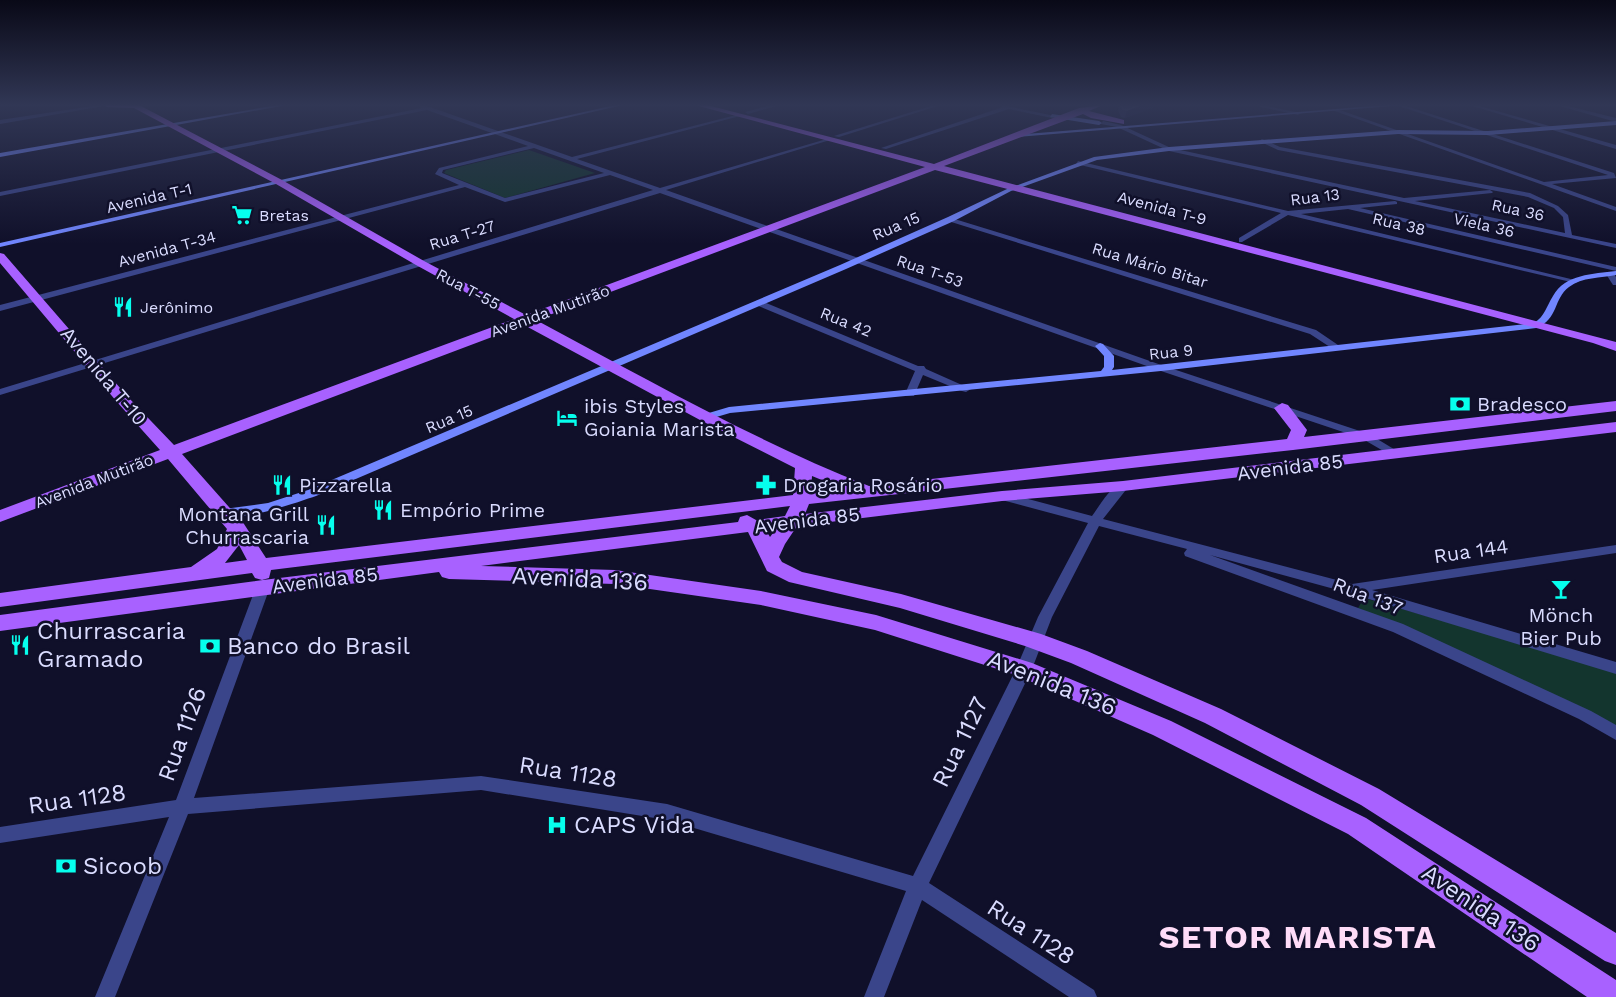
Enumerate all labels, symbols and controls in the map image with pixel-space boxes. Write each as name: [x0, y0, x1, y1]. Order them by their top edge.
street label: Avenida T-1: [104, 179, 194, 217]
street label: Rua 13: [1289, 185, 1341, 209]
street label: Avenida T-9: [1115, 187, 1209, 229]
street label: Rua 36: [1490, 195, 1546, 225]
supermarket icon: Bretas: [230, 203, 254, 227]
place label: Bretas: [259, 206, 309, 225]
street label: Rua 15: [869, 208, 923, 244]
street label: Rua 38: [1371, 209, 1427, 239]
street label: Viela 36: [1452, 209, 1516, 241]
street label: Rua T-27: [427, 216, 497, 254]
street label: Avenida T-34: [116, 227, 218, 271]
street label: Rua Mário Bitar: [1090, 238, 1211, 292]
street label: Rua T-53: [894, 251, 966, 291]
street label: Rua T-55: [433, 264, 503, 314]
street label: Avenida Mutirão: [488, 281, 612, 341]
restaurant icon: Jerônimo: [111, 295, 135, 319]
place label: Jerônimo: [140, 298, 213, 317]
street label: Rua 42: [818, 303, 874, 341]
street label: Avenida T-10: [56, 322, 152, 430]
street label: Rua 9: [1148, 340, 1194, 364]
bank icon: Bradesco: [1448, 392, 1472, 416]
place label: Bradesco: [1477, 392, 1567, 416]
place label: ibis Styles Goiania Marista: [584, 394, 735, 441]
street label: Rua 15: [422, 401, 476, 437]
hotel icon: ibis Styles Goiania Marista: [555, 406, 579, 430]
street label: Avenida 85: [1236, 449, 1344, 485]
street label: Avenida Mutirão: [32, 450, 156, 512]
restaurant icon: Pizzarella: [270, 473, 294, 497]
place label: Pizzarella: [299, 473, 392, 497]
pharmacy icon: Drogaria Rosário: [754, 473, 778, 497]
place label: Drogaria Rosário: [783, 473, 943, 497]
restaurant icon: Empório Prime: [371, 498, 395, 522]
place label: Empório Prime: [400, 498, 545, 522]
place label: Montana Grill Churrascaria: [178, 502, 309, 549]
street label: Avenida 85: [753, 502, 861, 538]
restaurant icon: Montana Grill Churrascaria: [314, 513, 338, 537]
street label: Rua 144: [1432, 534, 1510, 568]
street label: Avenida 136: [511, 561, 649, 597]
street label: Avenida 85: [271, 562, 379, 598]
street label: Rua 137: [1330, 572, 1406, 620]
bar icon: Mönch Bier Pub: [1549, 577, 1573, 601]
place label: Mönch Bier Pub: [1520, 603, 1602, 650]
place label: Churrascaria Gramado: [37, 617, 185, 673]
place label: Banco do Brasil: [227, 632, 411, 660]
restaurant icon: Churrascaria Gramado: [8, 633, 32, 657]
bank icon: Banco do Brasil: [198, 634, 222, 658]
street label: Avenida 136: [984, 644, 1120, 722]
street label: Rua 1126: [152, 683, 212, 785]
street label: Rua 1127: [926, 692, 994, 792]
street label: Rua 1128: [517, 750, 619, 794]
street label: Rua 1128: [26, 778, 128, 820]
place label: CAPS Vida: [574, 811, 694, 839]
hospital icon: CAPS Vida: [545, 813, 569, 837]
place label: Sicoob: [83, 852, 162, 880]
bank icon: Sicoob: [54, 854, 78, 878]
street label: Avenida 136: [1417, 858, 1545, 958]
street label: Rua 1128: [982, 893, 1080, 971]
district label: SETOR MARISTA: [1159, 918, 1437, 956]

